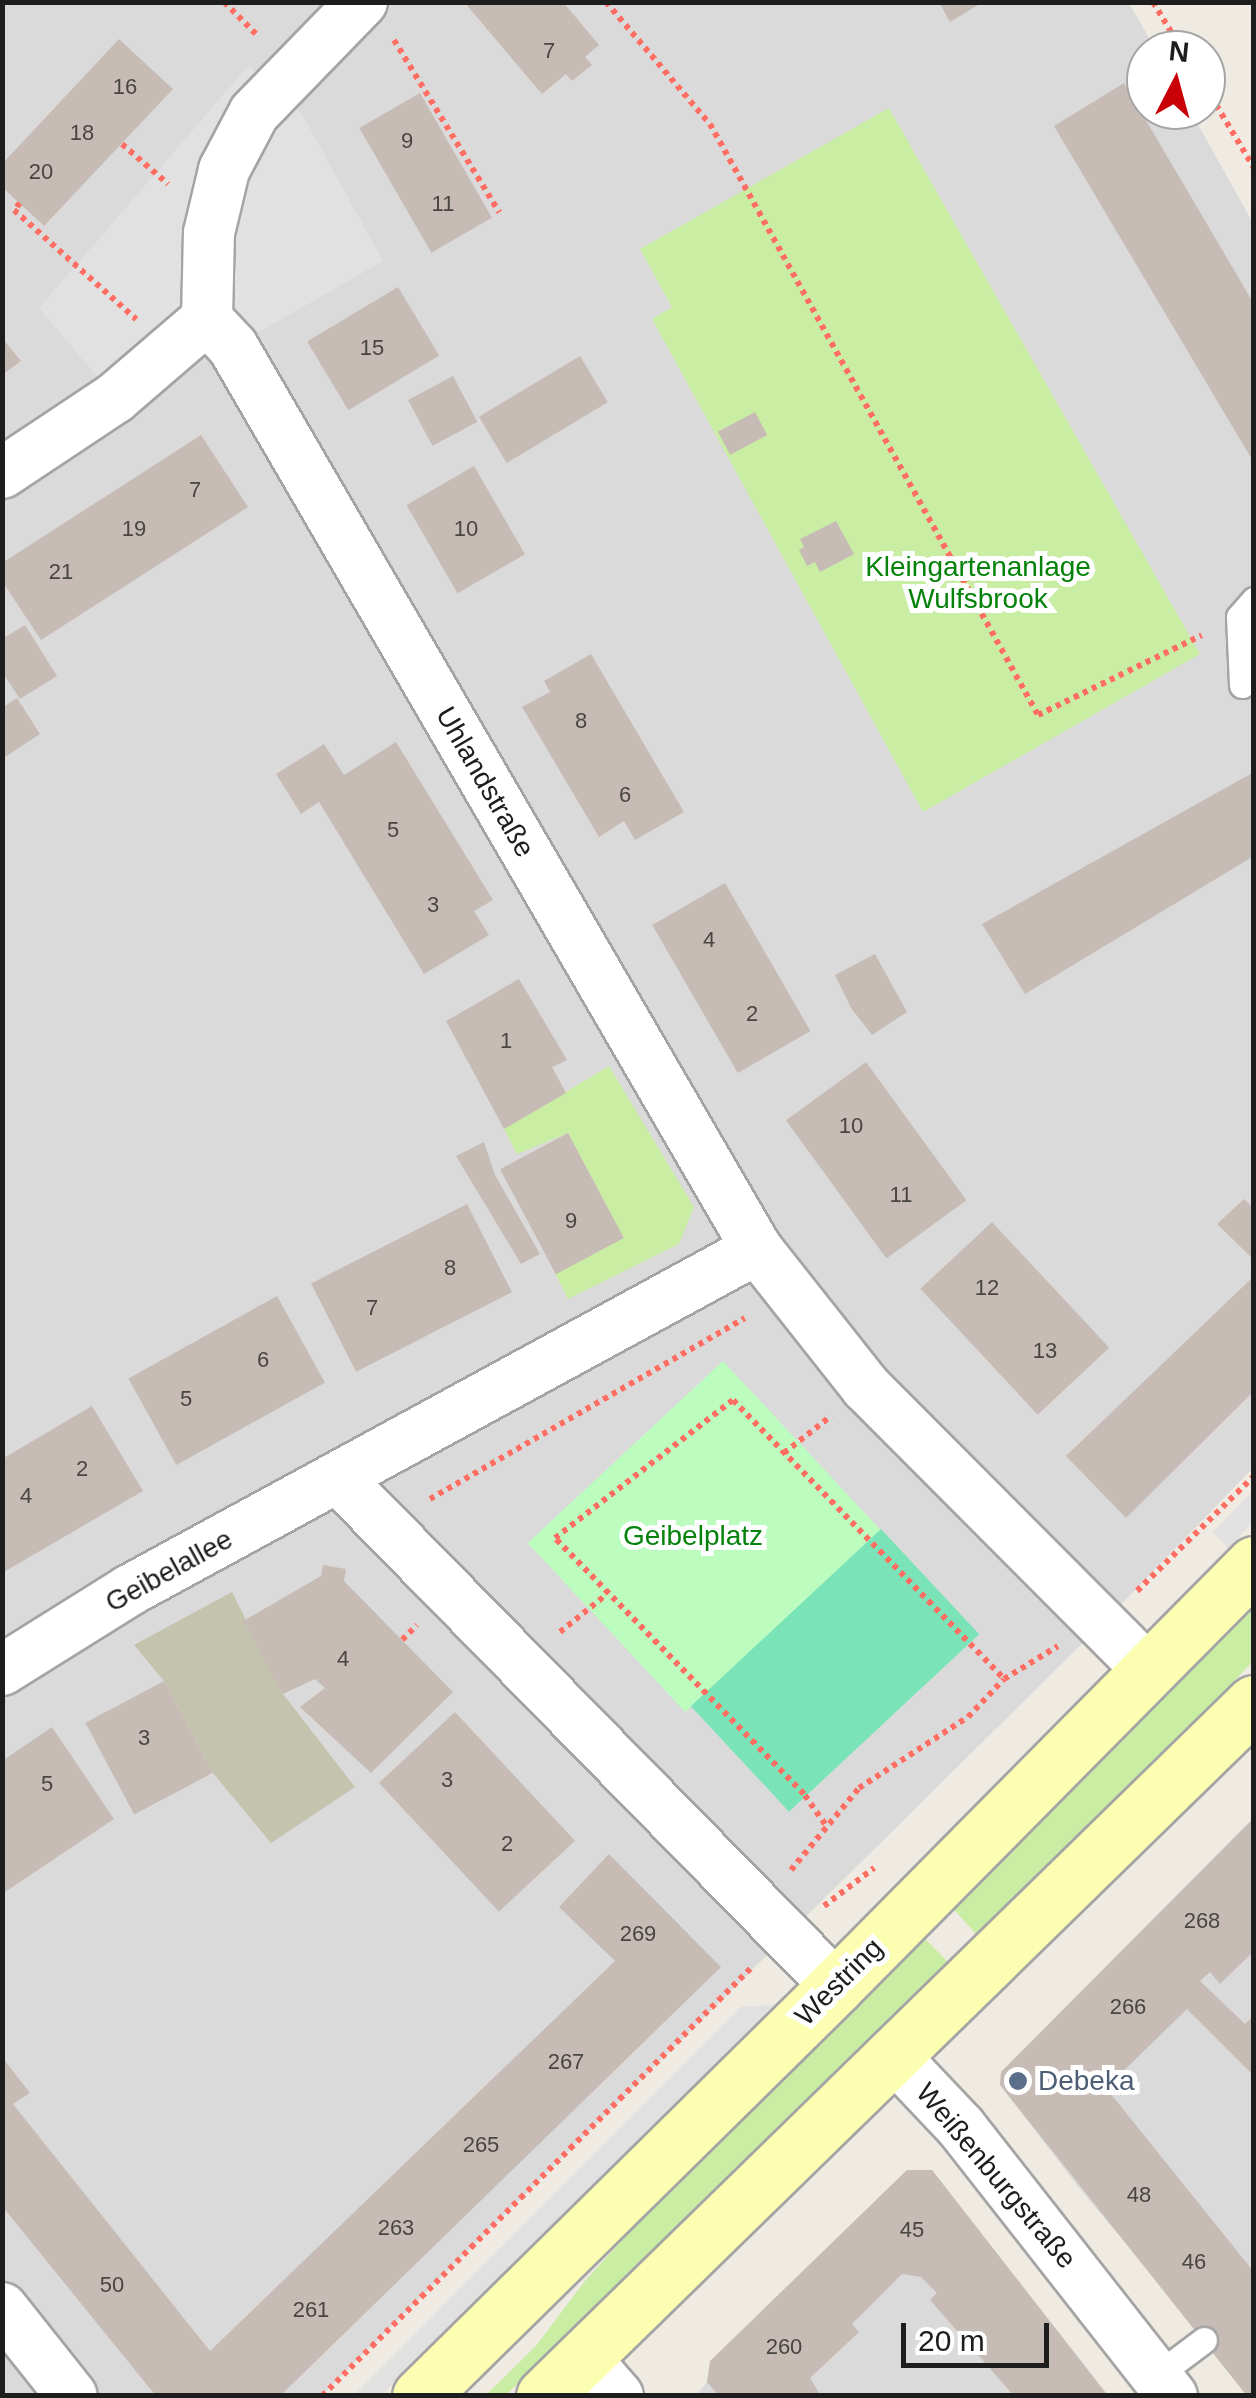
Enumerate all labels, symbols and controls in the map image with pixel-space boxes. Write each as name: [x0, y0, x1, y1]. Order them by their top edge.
north arrow: [1126, 30, 1226, 130]
text: N: [1167, 35, 1191, 68]
house number: 7: [543, 38, 555, 64]
house number: 16: [113, 74, 137, 100]
house number: 18: [70, 120, 94, 146]
house number: 9: [401, 128, 413, 154]
house number: 20: [29, 159, 53, 185]
house number: 11: [432, 191, 454, 217]
house number: 15: [360, 335, 384, 361]
house number: 7: [189, 477, 201, 503]
house number: 19: [122, 516, 146, 542]
house number: 10: [454, 516, 478, 542]
park label: Kleingartenanlage Wulfsbrook: [865, 550, 1091, 616]
house number: 21: [49, 559, 73, 585]
street label: Uhlandstraße: [428, 701, 542, 863]
house number: 8: [575, 708, 587, 734]
house number: 6: [619, 782, 631, 808]
house number: 5: [387, 817, 399, 843]
house number: 3: [427, 892, 439, 918]
house number: 4: [703, 927, 715, 953]
house number: 2: [746, 1001, 758, 1027]
house number: 1: [500, 1028, 512, 1054]
house number: 10: [839, 1113, 863, 1139]
house number: 11: [890, 1182, 912, 1208]
house number: 9: [565, 1208, 577, 1234]
house number: 8: [444, 1255, 456, 1281]
house number: 12: [975, 1275, 999, 1301]
house number: 7: [366, 1295, 378, 1321]
house number: 13: [1033, 1338, 1057, 1364]
house number: 6: [257, 1347, 269, 1373]
house number: 5: [180, 1386, 192, 1412]
house number: 2: [76, 1456, 88, 1482]
house number: 4: [20, 1483, 32, 1509]
park label: Geibelplatz: [623, 1519, 763, 1553]
street label: Geibelallee: [100, 1522, 238, 1620]
house number: 4: [337, 1646, 349, 1672]
house number: 3: [138, 1725, 150, 1751]
house number: 3: [441, 1767, 453, 1793]
house number: 5: [41, 1771, 53, 1797]
house number: 2: [501, 1831, 513, 1857]
house number: 268: [1184, 1908, 1220, 1934]
house number: 269: [620, 1921, 656, 1947]
street label: Westring: [788, 1931, 890, 2033]
house number: 266: [1110, 1994, 1146, 2020]
house number: 267: [548, 2049, 584, 2075]
place label: Debeka: [1038, 2064, 1135, 2098]
marker: Debeka: [1007, 2070, 1029, 2092]
street label: Weißenburgstraße: [909, 2077, 1083, 2275]
house number: 265: [463, 2132, 499, 2158]
house number: 48: [1127, 2182, 1151, 2208]
house number: 263: [378, 2215, 414, 2241]
house number: 45: [900, 2217, 924, 2243]
house number: 46: [1182, 2249, 1206, 2275]
house number: 50: [100, 2272, 124, 2298]
house number: 261: [293, 2297, 329, 2323]
scale bar: [906, 2303, 1054, 2365]
text: 20 m: [918, 2324, 985, 2357]
house number: 260: [766, 2334, 802, 2360]

